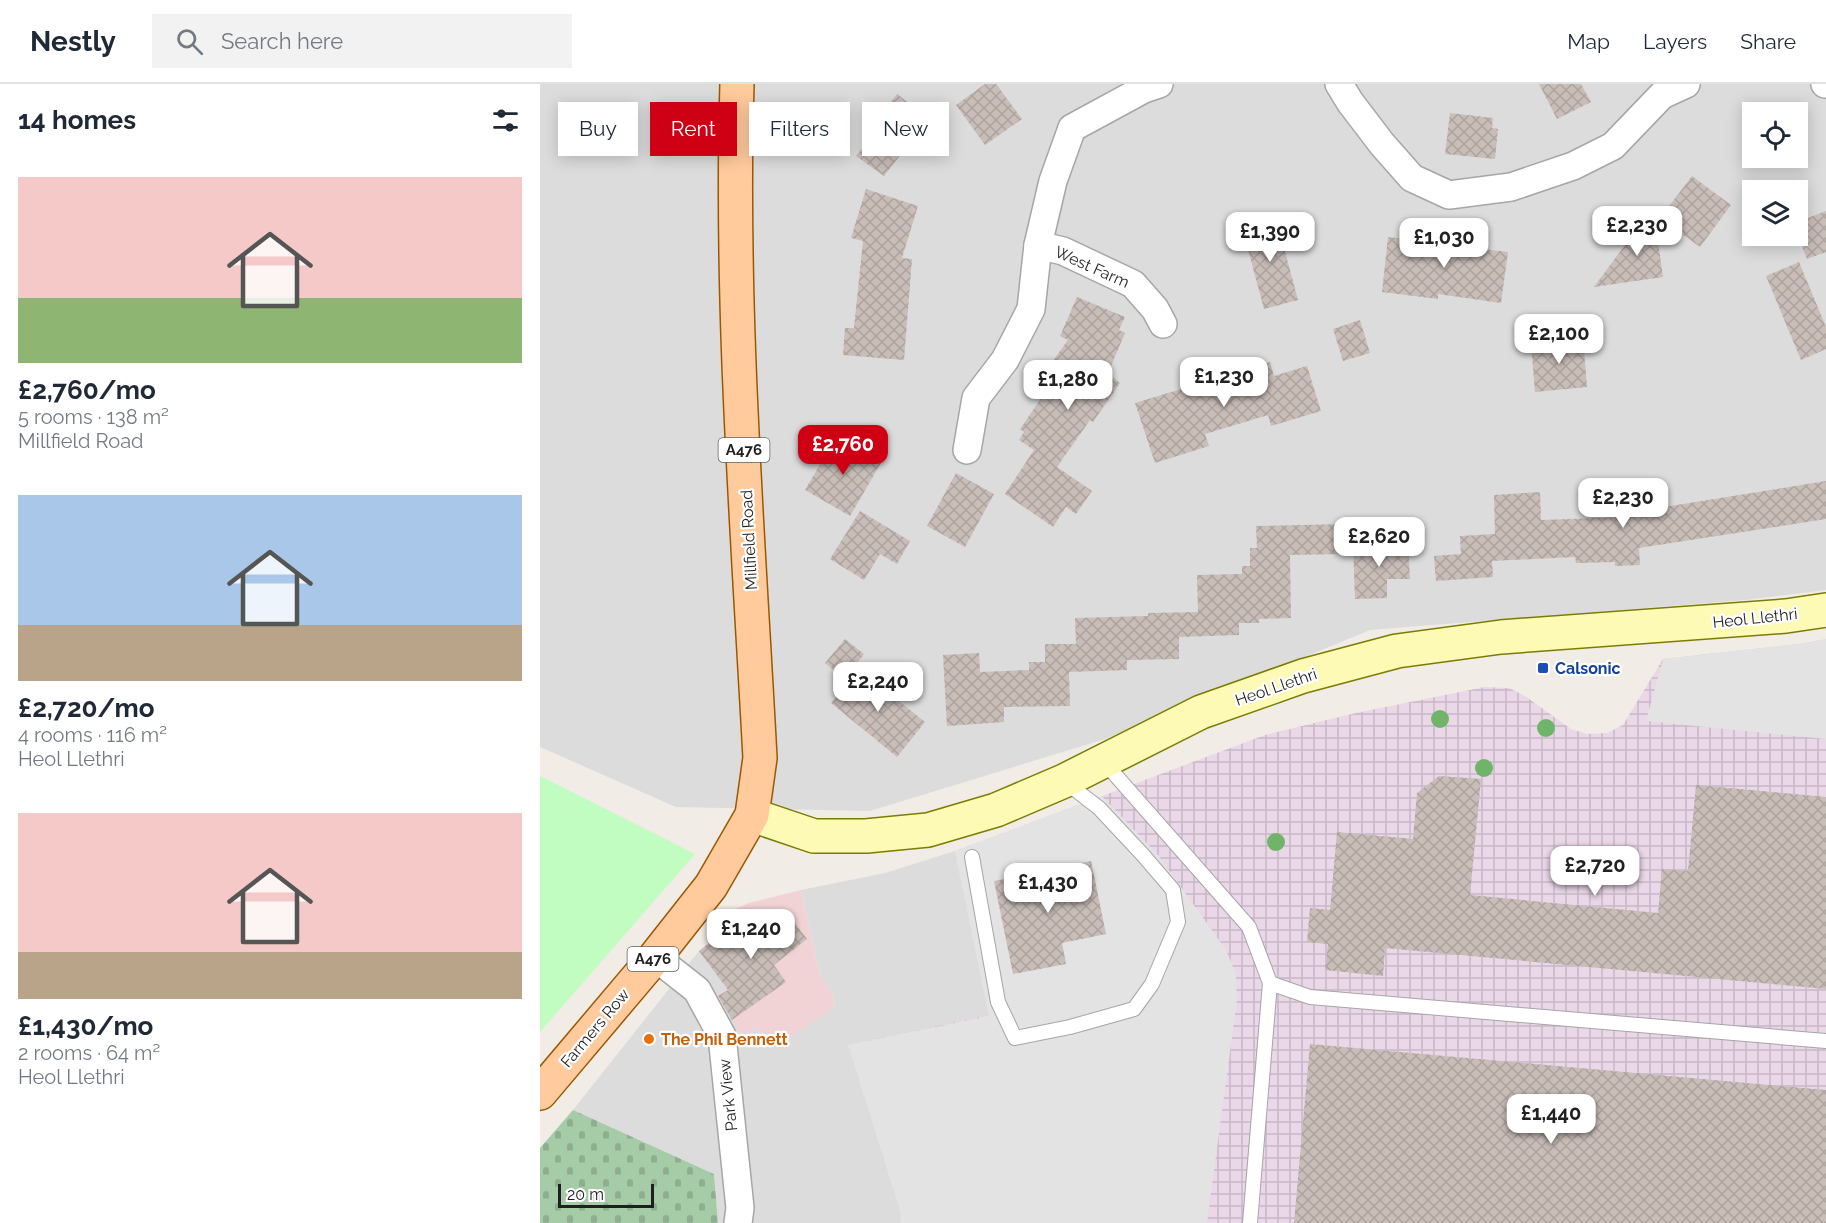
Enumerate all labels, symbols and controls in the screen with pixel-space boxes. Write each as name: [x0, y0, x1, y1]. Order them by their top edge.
search box: [152, 14, 572, 68]
text: Nestly: [30, 25, 116, 58]
icon: search: [173, 25, 206, 58]
text: Search here: [221, 28, 343, 54]
text: Map: [1567, 29, 1610, 54]
text: Layers: [1643, 29, 1707, 54]
text: Share: [1740, 29, 1796, 54]
chip: Buy: [558, 102, 638, 156]
chip: Rent: [650, 102, 737, 156]
chip: Filters: [749, 102, 850, 156]
chip: New: [862, 102, 949, 156]
map controls: [1742, 102, 1808, 246]
button: locate: [1742, 102, 1808, 168]
icon: filters: [489, 104, 522, 137]
text: 14 homes: [18, 105, 136, 135]
button: layers: [1742, 180, 1808, 246]
pin: £2,230: [1588, 206, 1686, 257]
pin: £1,390: [1221, 212, 1319, 263]
text: £2,230: [1606, 213, 1668, 237]
icon: home: [216, 216, 324, 324]
pin: £1,030: [1395, 218, 1493, 269]
text: £1,390: [1240, 219, 1300, 243]
text: £1,030: [1413, 225, 1475, 249]
street label: West Farm: [1052, 242, 1132, 292]
pin: £2,100: [1510, 314, 1608, 365]
text: £2,100: [1528, 321, 1590, 345]
pin: £1,230: [1175, 357, 1273, 408]
pin: £1,280: [1019, 360, 1117, 411]
text: £1,230: [1194, 364, 1254, 388]
text: £1,280: [1037, 367, 1099, 391]
text: £2,760/mo: [18, 375, 156, 405]
text: 5 rooms · 138 m²: [18, 405, 169, 429]
pin: £2,760: [794, 425, 892, 476]
text: Millfield Road: [18, 429, 144, 453]
text: £2,760: [812, 432, 874, 456]
road number: A476: [718, 438, 770, 462]
pin: £2,230: [1574, 478, 1672, 529]
text: £2,230: [1592, 485, 1654, 509]
street label: Millfield Road: [737, 489, 761, 591]
pin: £2,620: [1330, 517, 1428, 568]
text: £2,620: [1348, 524, 1410, 548]
icon: home: [216, 534, 324, 642]
street label: Heol Llethri: [1712, 604, 1798, 632]
place label: Calsonic: [1555, 659, 1621, 678]
marker: Calsonic: [1536, 661, 1550, 675]
pin: £2,240: [829, 662, 927, 713]
street label: Heol Llethri: [1233, 664, 1319, 710]
text: £2,240: [847, 669, 909, 693]
text: £2,720/mo: [18, 693, 155, 723]
text: 4 rooms · 116 m²: [18, 723, 167, 747]
text: Heol Llethri: [18, 747, 125, 771]
pin: £2,720: [1546, 846, 1644, 897]
icon: home: [216, 852, 324, 960]
text: £2,720: [1564, 853, 1626, 877]
pin: £1,430: [999, 863, 1097, 914]
text: £1,430: [1018, 870, 1078, 894]
pin: £1,240: [702, 909, 800, 960]
text: £1,240: [721, 916, 781, 940]
road number: A476: [628, 947, 678, 971]
street label: Farmers Row: [557, 985, 633, 1071]
text: £1,430/mo: [18, 1011, 153, 1041]
place label: The Phil Bennett: [661, 1030, 788, 1049]
marker: The Phil Bennett: [642, 1032, 656, 1046]
text: 2 rooms · 64 m²: [18, 1041, 160, 1065]
street label: Park View: [715, 1058, 741, 1132]
text: Heol Llethri: [18, 1065, 125, 1089]
pin: £1,440: [1502, 1094, 1600, 1145]
text: £1,440: [1521, 1101, 1581, 1125]
scale bar: [558, 1181, 654, 1208]
text: 20 m: [567, 1185, 604, 1204]

